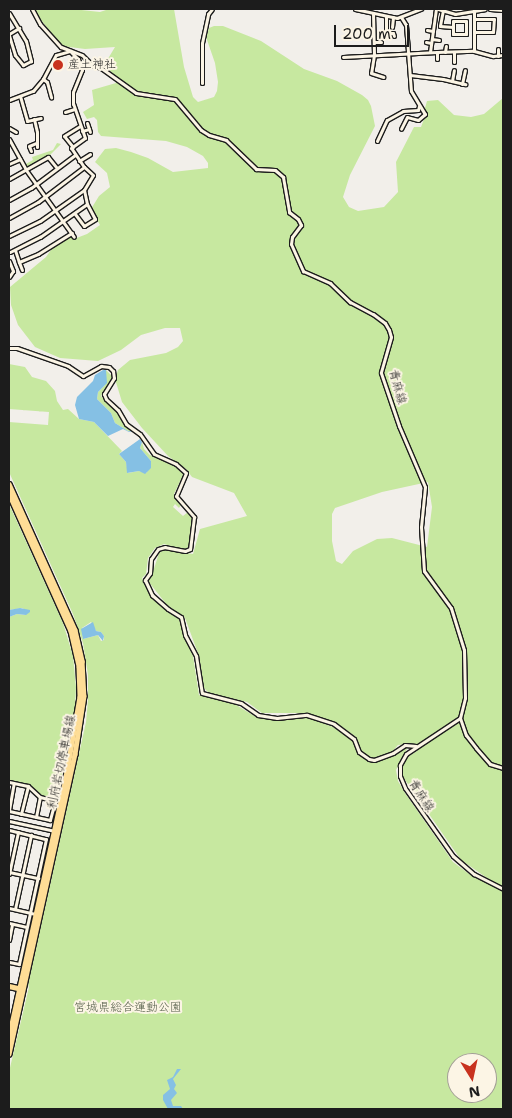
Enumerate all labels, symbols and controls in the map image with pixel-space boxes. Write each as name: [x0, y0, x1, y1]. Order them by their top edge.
scale bar: [337, 15, 412, 47]
text: 200 m: [342, 24, 391, 44]
place label: 産土神社: [68, 58, 116, 72]
marker: 産土神社: [52, 59, 64, 71]
street label: 青麻線: [385, 368, 409, 406]
street label: 利府岩切停車場線: [45, 714, 79, 810]
street label: 青麻線: [405, 777, 437, 815]
park label: 宮城県総合運動公園: [74, 1001, 182, 1015]
north arrow: [447, 1053, 497, 1103]
text: N: [467, 1082, 481, 1102]

